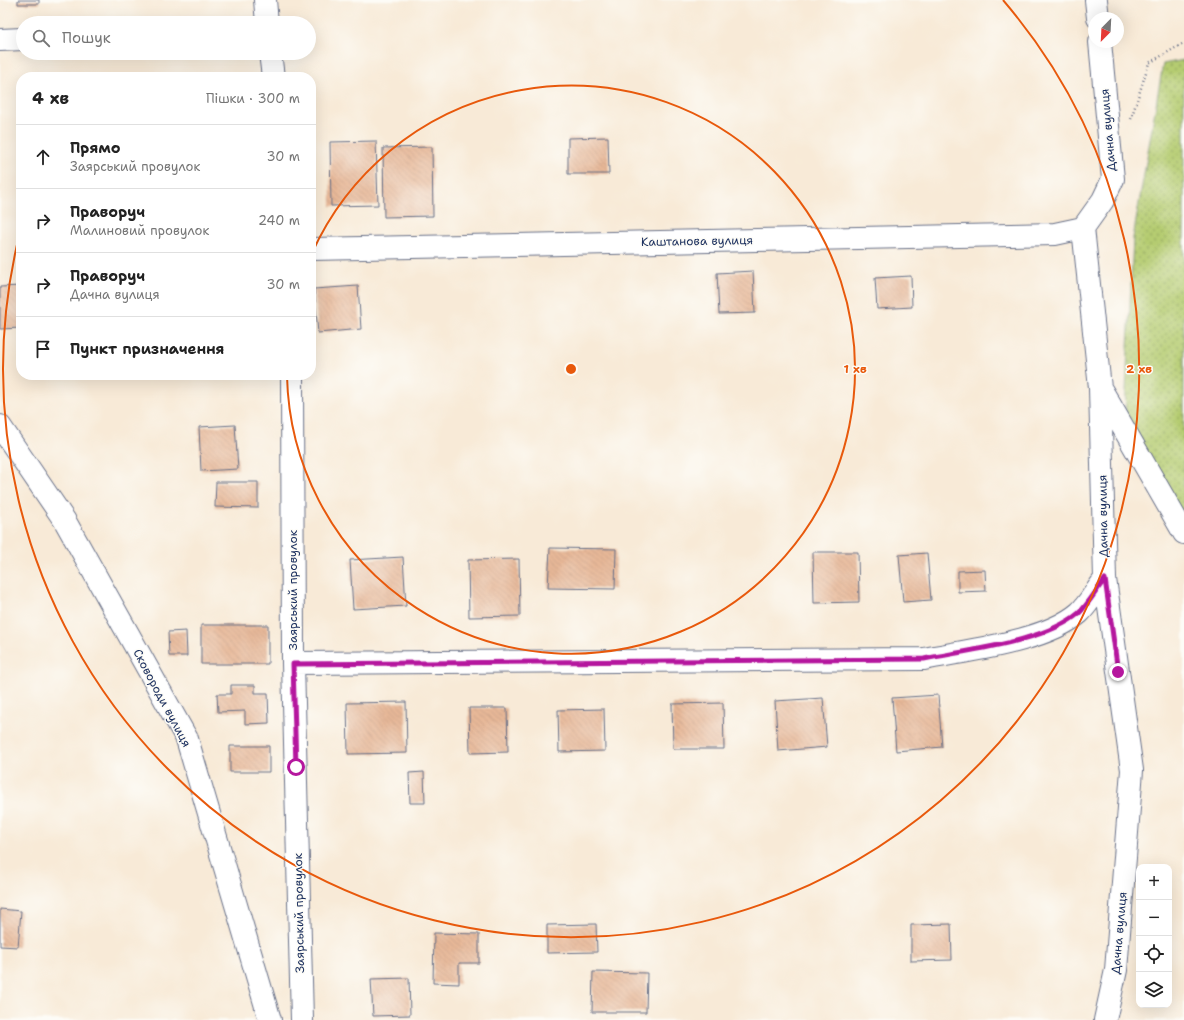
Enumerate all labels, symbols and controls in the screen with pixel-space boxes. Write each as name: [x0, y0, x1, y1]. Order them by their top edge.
north arrow: [1088, 12, 1124, 48]
search box: [16, 16, 316, 60]
icon: search: [30, 27, 52, 49]
text: Пошук: [62, 28, 111, 48]
text: 4 хв: [32, 87, 69, 109]
street label: Дачна вулиця: [1096, 88, 1120, 172]
text: Пішки · 300 m: [206, 90, 300, 107]
text: Прямо: [70, 138, 120, 158]
icon: ahead: [32, 146, 54, 168]
text: 30 m: [266, 148, 300, 165]
text: Заярський провулок: [70, 158, 200, 175]
text: Праворуч: [70, 202, 145, 222]
icon: right: [32, 210, 54, 232]
text: 240 m: [258, 212, 300, 229]
text: Малиновий провулок: [70, 222, 209, 239]
street label: Каштанова вулиця: [641, 232, 753, 250]
text: Праворуч: [70, 266, 145, 286]
icon: right: [32, 274, 54, 296]
text: 30 m: [266, 276, 300, 293]
text: Дачна вулиця: [70, 286, 160, 303]
icon: arrive: [32, 338, 54, 360]
text: Пункт призначення: [70, 339, 225, 359]
text: 1 хв: [843, 361, 867, 377]
text: 2 хв: [1126, 361, 1152, 377]
centre of rings: [564, 362, 578, 376]
street label: Дачна вулиця: [1094, 474, 1112, 558]
street label: Заярський провулок: [285, 529, 301, 650]
street label: Сковороди вулиця: [129, 646, 195, 750]
route end: [1109, 663, 1127, 681]
route start: [287, 758, 305, 776]
street label: Заярський провулок: [290, 852, 308, 973]
map controls: [1136, 864, 1172, 1008]
button: +: [1136, 864, 1172, 900]
street label: Дачна вулиця: [1107, 891, 1131, 975]
button: −: [1136, 900, 1172, 936]
button: locate: [1136, 936, 1172, 972]
button: layers: [1136, 972, 1172, 1008]

